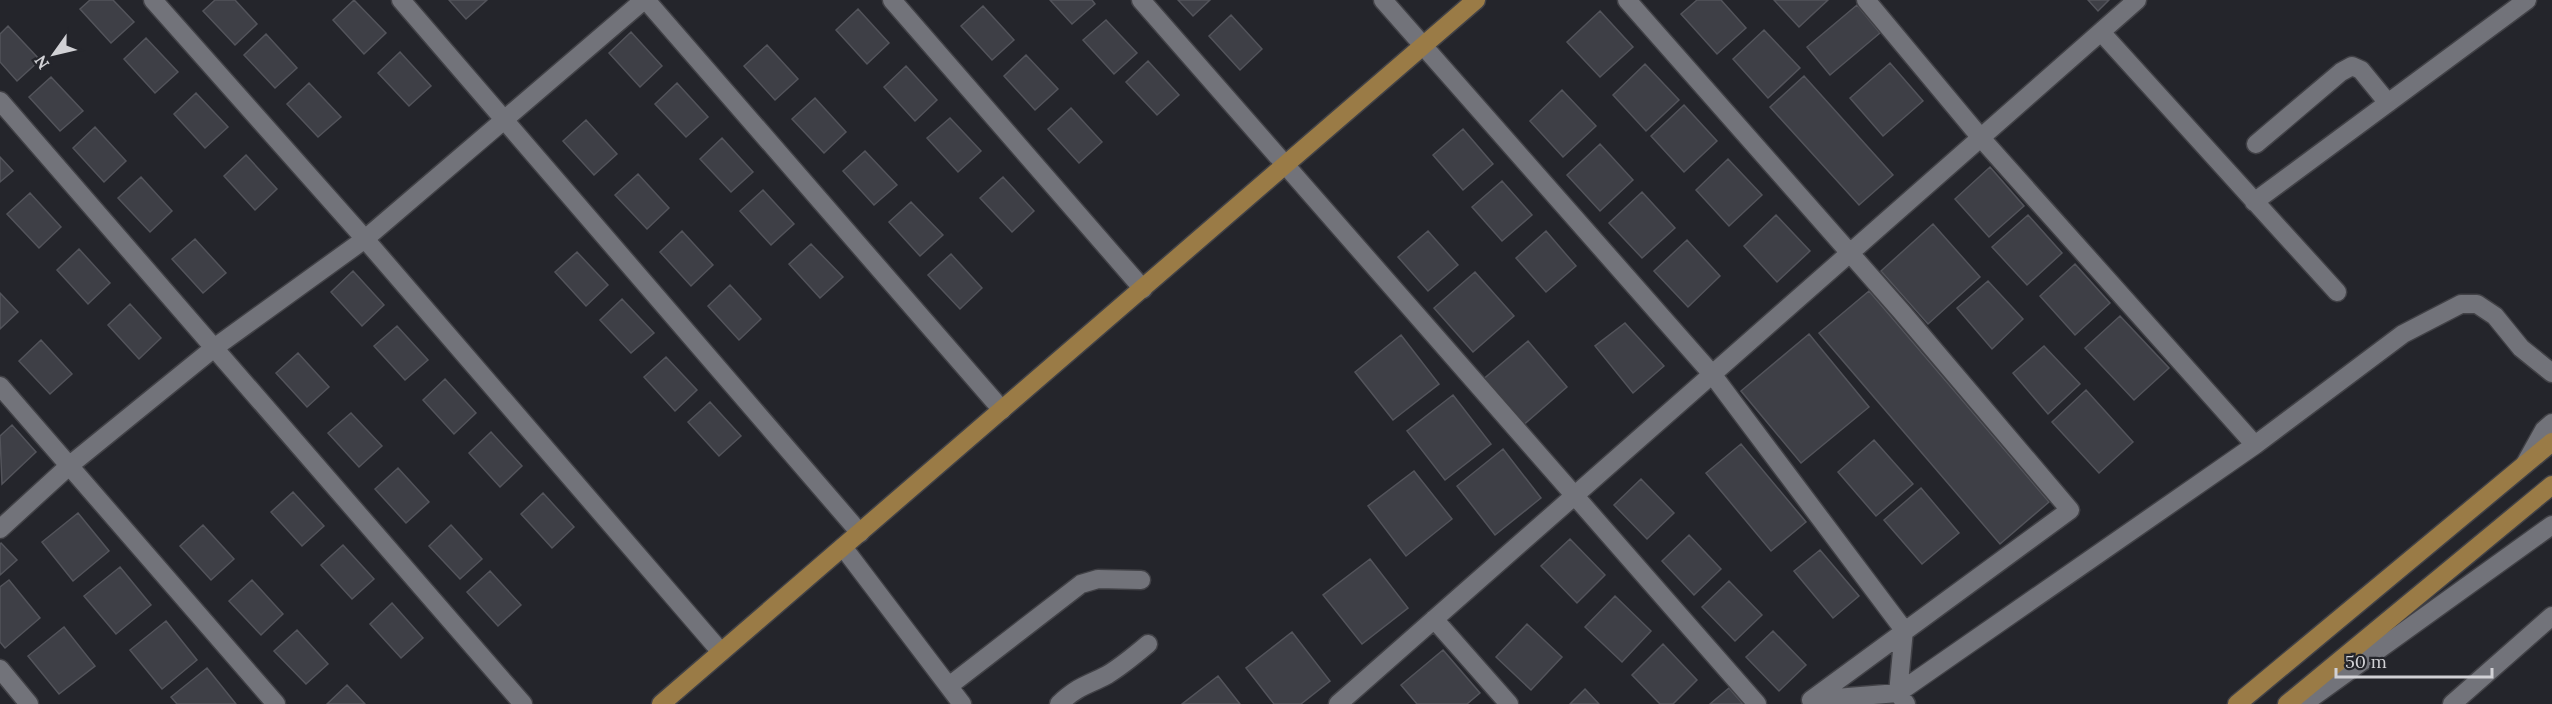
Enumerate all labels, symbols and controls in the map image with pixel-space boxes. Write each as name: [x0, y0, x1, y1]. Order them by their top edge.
north arrow: [24, 24, 84, 84]
text: N: [30, 52, 53, 73]
scale bar: [2336, 641, 2492, 679]
text: 50 m: [2345, 650, 2387, 673]

